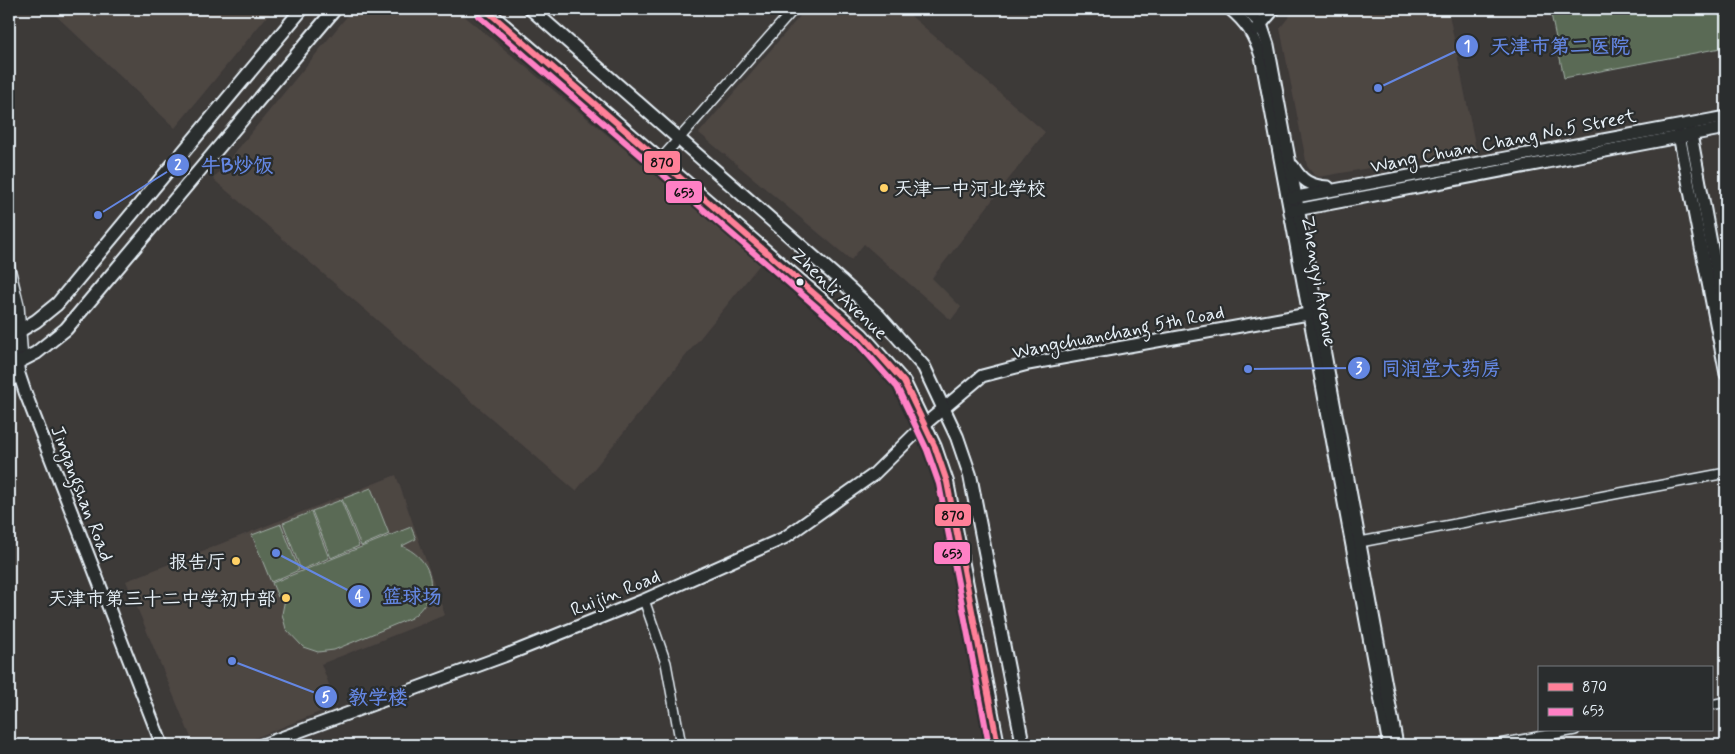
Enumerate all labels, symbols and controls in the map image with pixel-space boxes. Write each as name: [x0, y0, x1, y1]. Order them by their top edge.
callout: 天津市第二医院: [1455, 28, 1640, 63]
text: 天津市第二医院: [1490, 34, 1630, 61]
text: 1: [1464, 37, 1470, 57]
street label: Wang Chuan Chang No.5 Street: [1368, 103, 1639, 181]
callout: 牛B炒饭: [165, 148, 283, 183]
line badge: 870: [643, 150, 681, 174]
text: 牛B炒饭: [201, 153, 273, 180]
text: 870: [650, 154, 674, 172]
text: 2: [174, 156, 182, 176]
place label: 天津一中河北学校: [894, 177, 1046, 202]
line badge: 653: [665, 180, 703, 204]
marker: 天津一中河北学校: [878, 182, 890, 194]
text: 653: [674, 184, 694, 202]
street label: Zhengyi Avenue: [1294, 214, 1342, 349]
street label: Zhenli Avenue: [785, 243, 893, 346]
unlabelled marker: [795, 277, 805, 287]
street label: Wangchuanchang 5th Road: [1010, 300, 1227, 368]
callout: 同润堂大药房: [1346, 350, 1511, 385]
text: 同润堂大药房: [1381, 356, 1501, 383]
text: 3: [1356, 359, 1363, 379]
street label: Jingangshan Road: [41, 422, 119, 566]
line badge: 870: [934, 503, 972, 527]
text: 870: [941, 507, 965, 525]
line badge: 653: [933, 541, 971, 565]
text: 653: [942, 545, 962, 563]
place label: 报告厅: [169, 550, 226, 575]
marker: 报告厅: [230, 555, 242, 567]
street label: Ruijin Road: [567, 564, 664, 624]
callout: 篮球场: [347, 578, 452, 613]
text: 篮球场: [382, 584, 442, 611]
place label: 天津市第三十二中学初中部: [48, 587, 276, 612]
text: 4: [355, 587, 364, 607]
marker: 天津市第三十二中学初中部: [280, 592, 292, 604]
legend: [1538, 666, 1712, 732]
text: 870: [1582, 678, 1607, 698]
callout: 教学楼: [313, 679, 418, 714]
text: 教学楼: [348, 685, 408, 712]
text: 5: [321, 688, 331, 708]
text: 653: [1582, 702, 1604, 722]

